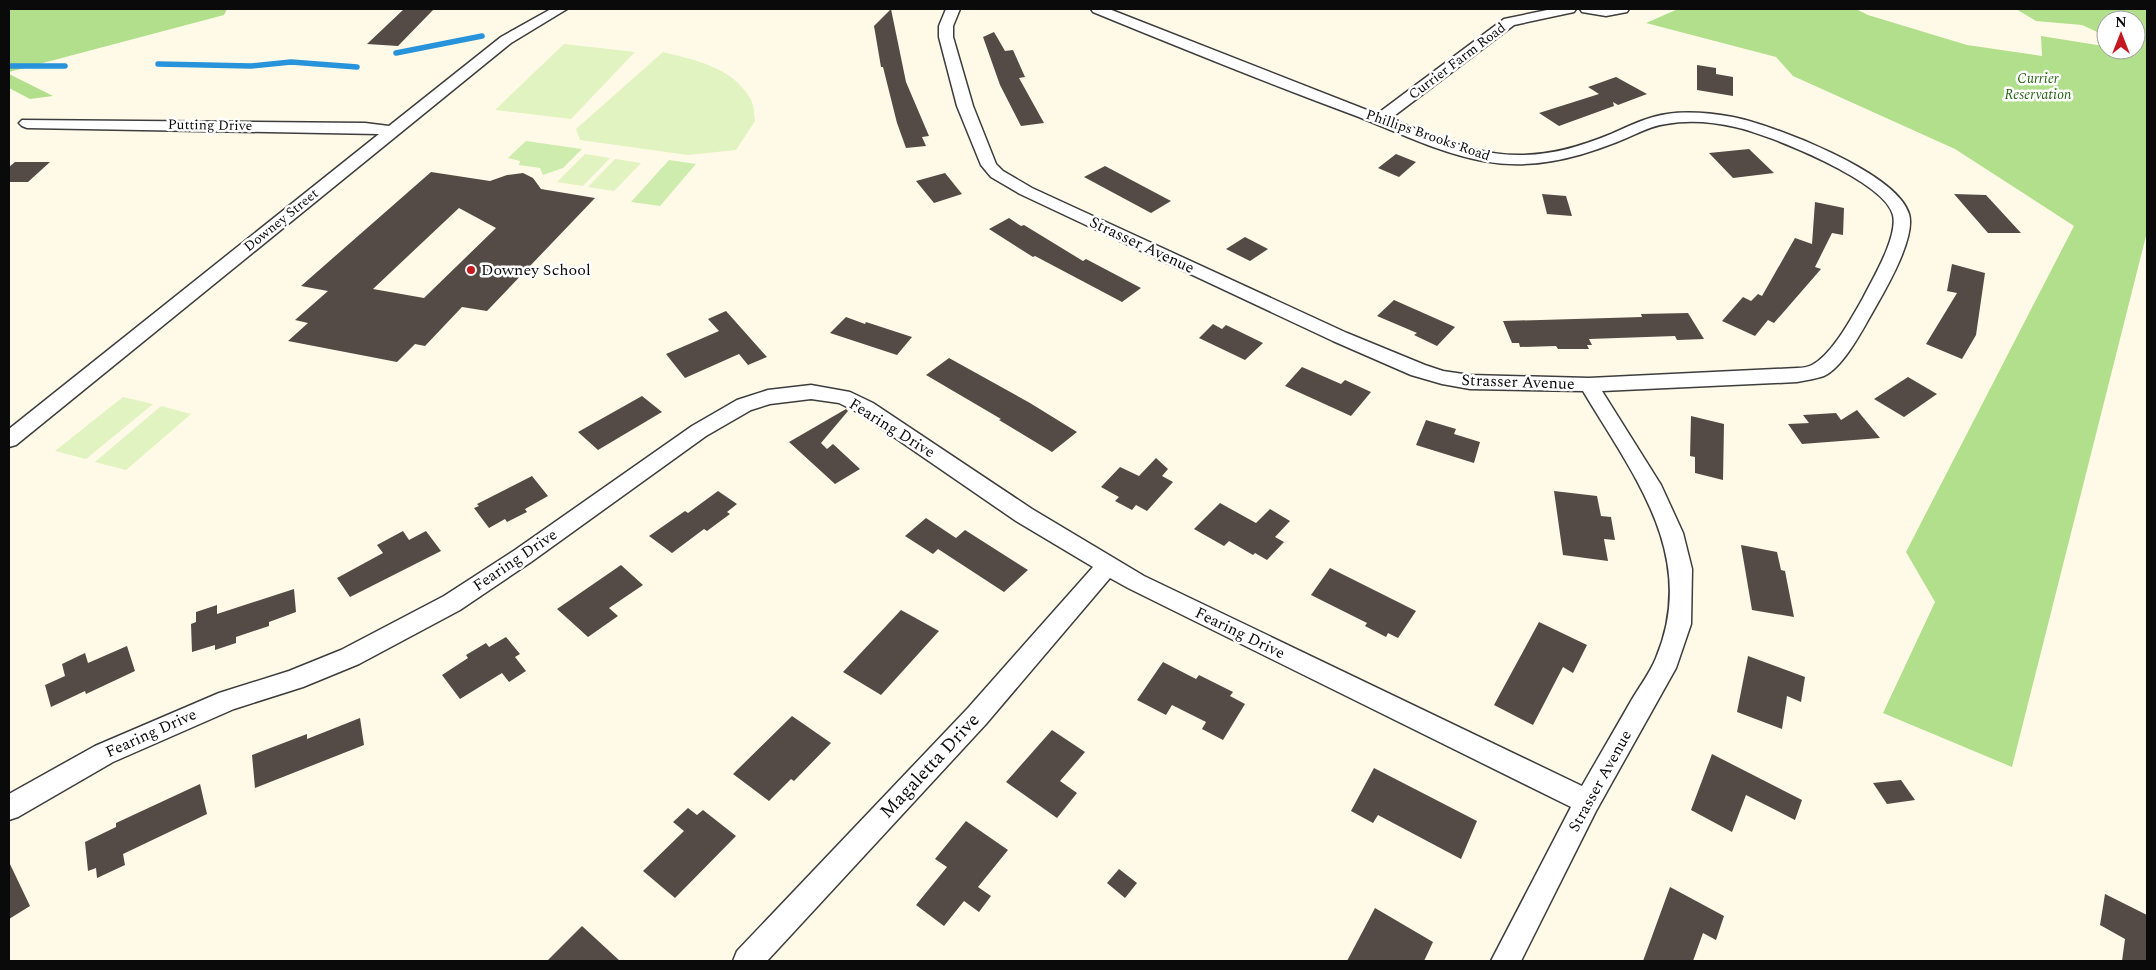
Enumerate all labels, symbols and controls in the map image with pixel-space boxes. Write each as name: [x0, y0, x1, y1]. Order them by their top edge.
north arrow: [2096, 10, 2146, 60]
text: N: [2115, 12, 2127, 33]
street label: Currier Farm Road: [1404, 17, 1510, 105]
park label: Currier Reservation: [2005, 68, 2072, 105]
street label: Phillips Brooks Road: [1363, 104, 1493, 166]
street label: Putting Drive: [168, 114, 253, 136]
street label: Downey Street: [239, 183, 323, 257]
street label: Strasser Avenue: [1086, 210, 1198, 280]
place label: Downey School: [481, 258, 591, 282]
marker: Downey School: [465, 264, 477, 276]
street label: Strasser Avenue: [1461, 368, 1575, 396]
street label: Fearing Drive: [844, 392, 940, 464]
street label: Fearing Drive: [468, 523, 562, 597]
street label: Fearing Drive: [1191, 601, 1289, 665]
street label: Fearing Drive: [102, 702, 200, 764]
street label: Magaletta Drive: [873, 707, 987, 825]
street label: Strasser Avenue: [1562, 726, 1638, 836]

